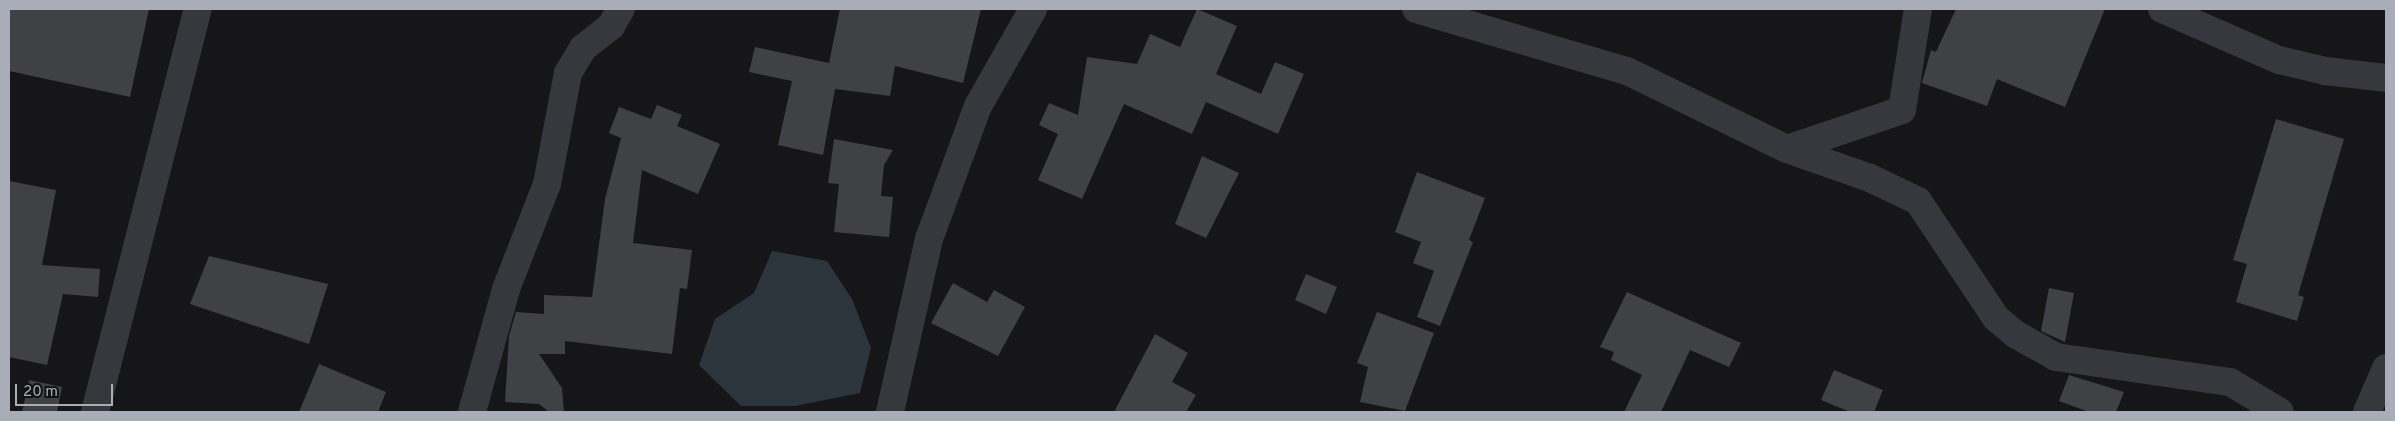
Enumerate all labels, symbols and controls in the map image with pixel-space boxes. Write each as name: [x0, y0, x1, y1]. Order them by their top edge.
scale bar: [18, 374, 115, 406]
text: 20 m: [23, 383, 58, 402]

